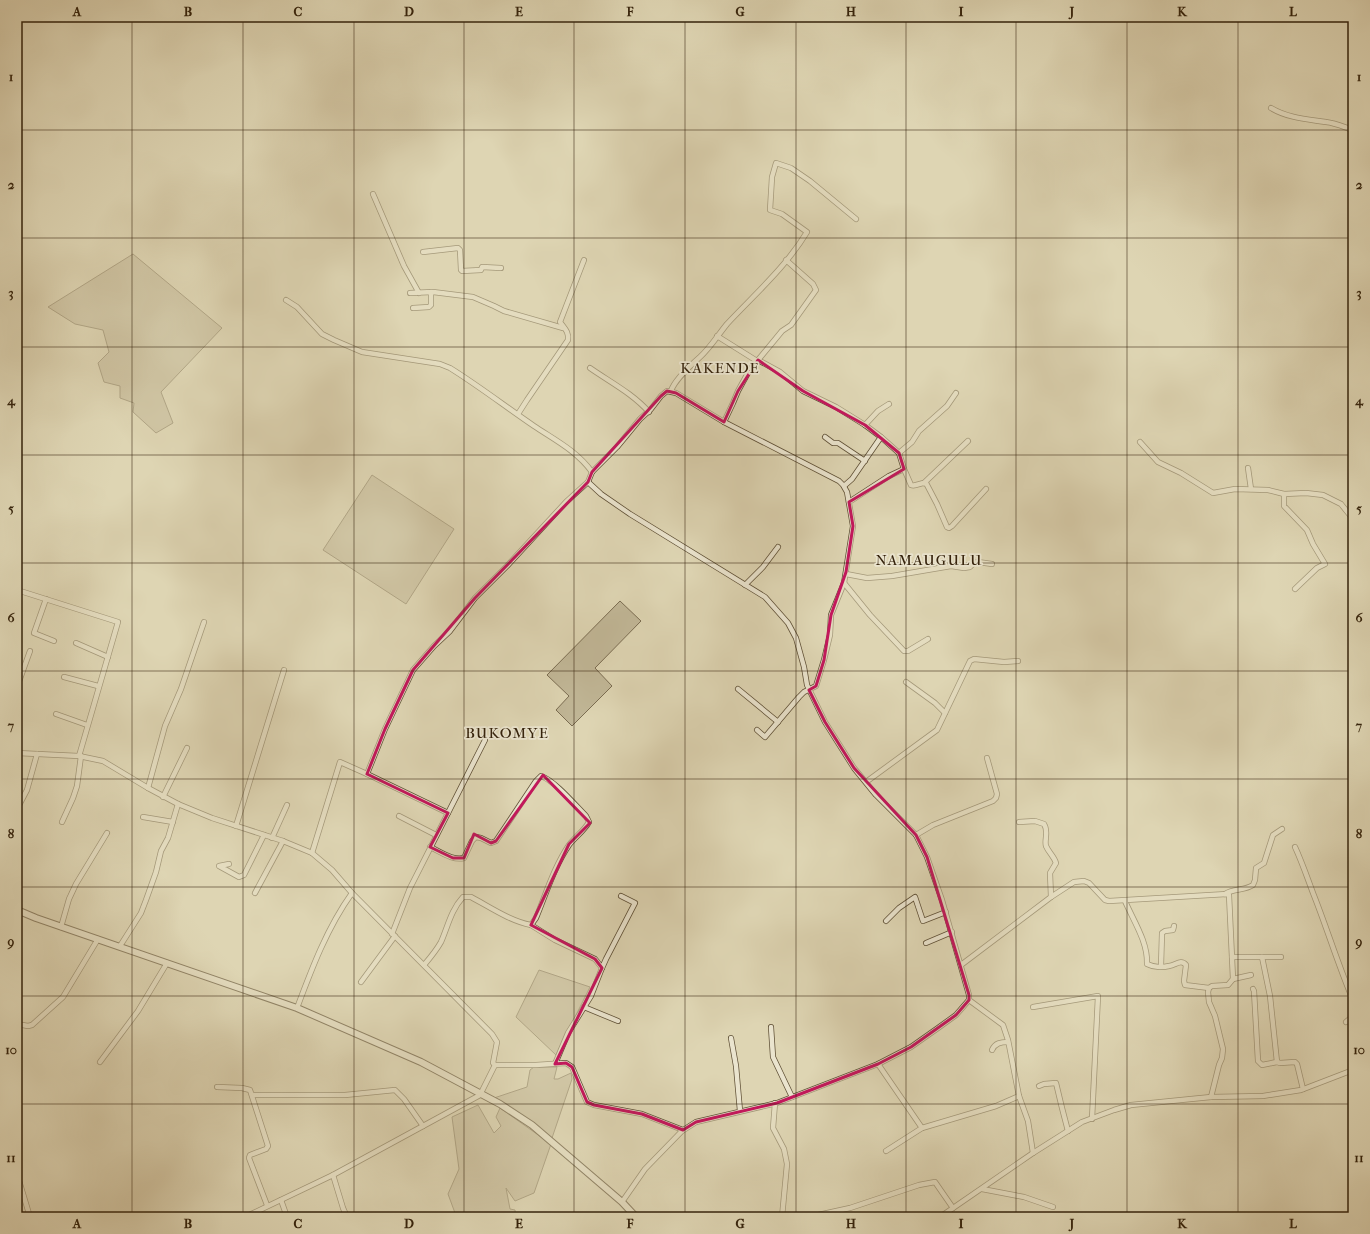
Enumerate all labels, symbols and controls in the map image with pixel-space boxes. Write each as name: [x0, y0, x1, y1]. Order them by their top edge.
text: A: [72, 4, 82, 19]
text: B: [184, 4, 193, 19]
text: C: [294, 4, 303, 19]
text: D: [404, 4, 414, 19]
text: E: [515, 4, 523, 19]
text: F: [626, 4, 634, 19]
text: G: [735, 4, 745, 19]
text: H: [846, 4, 857, 19]
text: I: [958, 4, 964, 19]
text: J: [1068, 4, 1075, 20]
text: K: [1177, 4, 1188, 19]
text: L: [1289, 4, 1298, 19]
text: 1: [9, 69, 14, 84]
text: 1: [1357, 69, 1362, 84]
text: 2: [8, 177, 15, 192]
text: 2: [1356, 177, 1363, 192]
text: 3: [8, 285, 14, 301]
text: 3: [1356, 285, 1362, 301]
district label: KAKENDE: [680, 359, 760, 377]
text: 4: [6, 393, 16, 409]
text: 4: [1354, 393, 1364, 409]
text: 5: [8, 501, 14, 516]
text: 5: [1356, 501, 1362, 516]
district label: NAMAUGULU: [875, 551, 983, 569]
text: 6: [7, 610, 15, 625]
text: 6: [1355, 610, 1363, 625]
text: 7: [7, 718, 15, 733]
text: 7: [1355, 718, 1363, 733]
district label: BUKOMYE: [465, 724, 549, 742]
text: 8: [8, 826, 15, 841]
text: 8: [1356, 826, 1363, 841]
text: 9: [7, 934, 15, 950]
text: 9: [1355, 934, 1363, 950]
text: 10: [5, 1042, 17, 1057]
text: 10: [1353, 1042, 1365, 1057]
text: 11: [6, 1150, 16, 1165]
text: 11: [1354, 1150, 1364, 1165]
text: A: [72, 1216, 82, 1231]
text: B: [184, 1216, 193, 1231]
text: C: [294, 1216, 303, 1231]
text: D: [404, 1216, 414, 1231]
text: E: [515, 1216, 523, 1231]
text: F: [626, 1216, 634, 1231]
text: G: [735, 1216, 745, 1231]
text: H: [846, 1216, 857, 1231]
text: I: [958, 1216, 964, 1231]
text: J: [1068, 1216, 1075, 1232]
text: K: [1177, 1216, 1188, 1231]
text: L: [1289, 1216, 1298, 1231]

